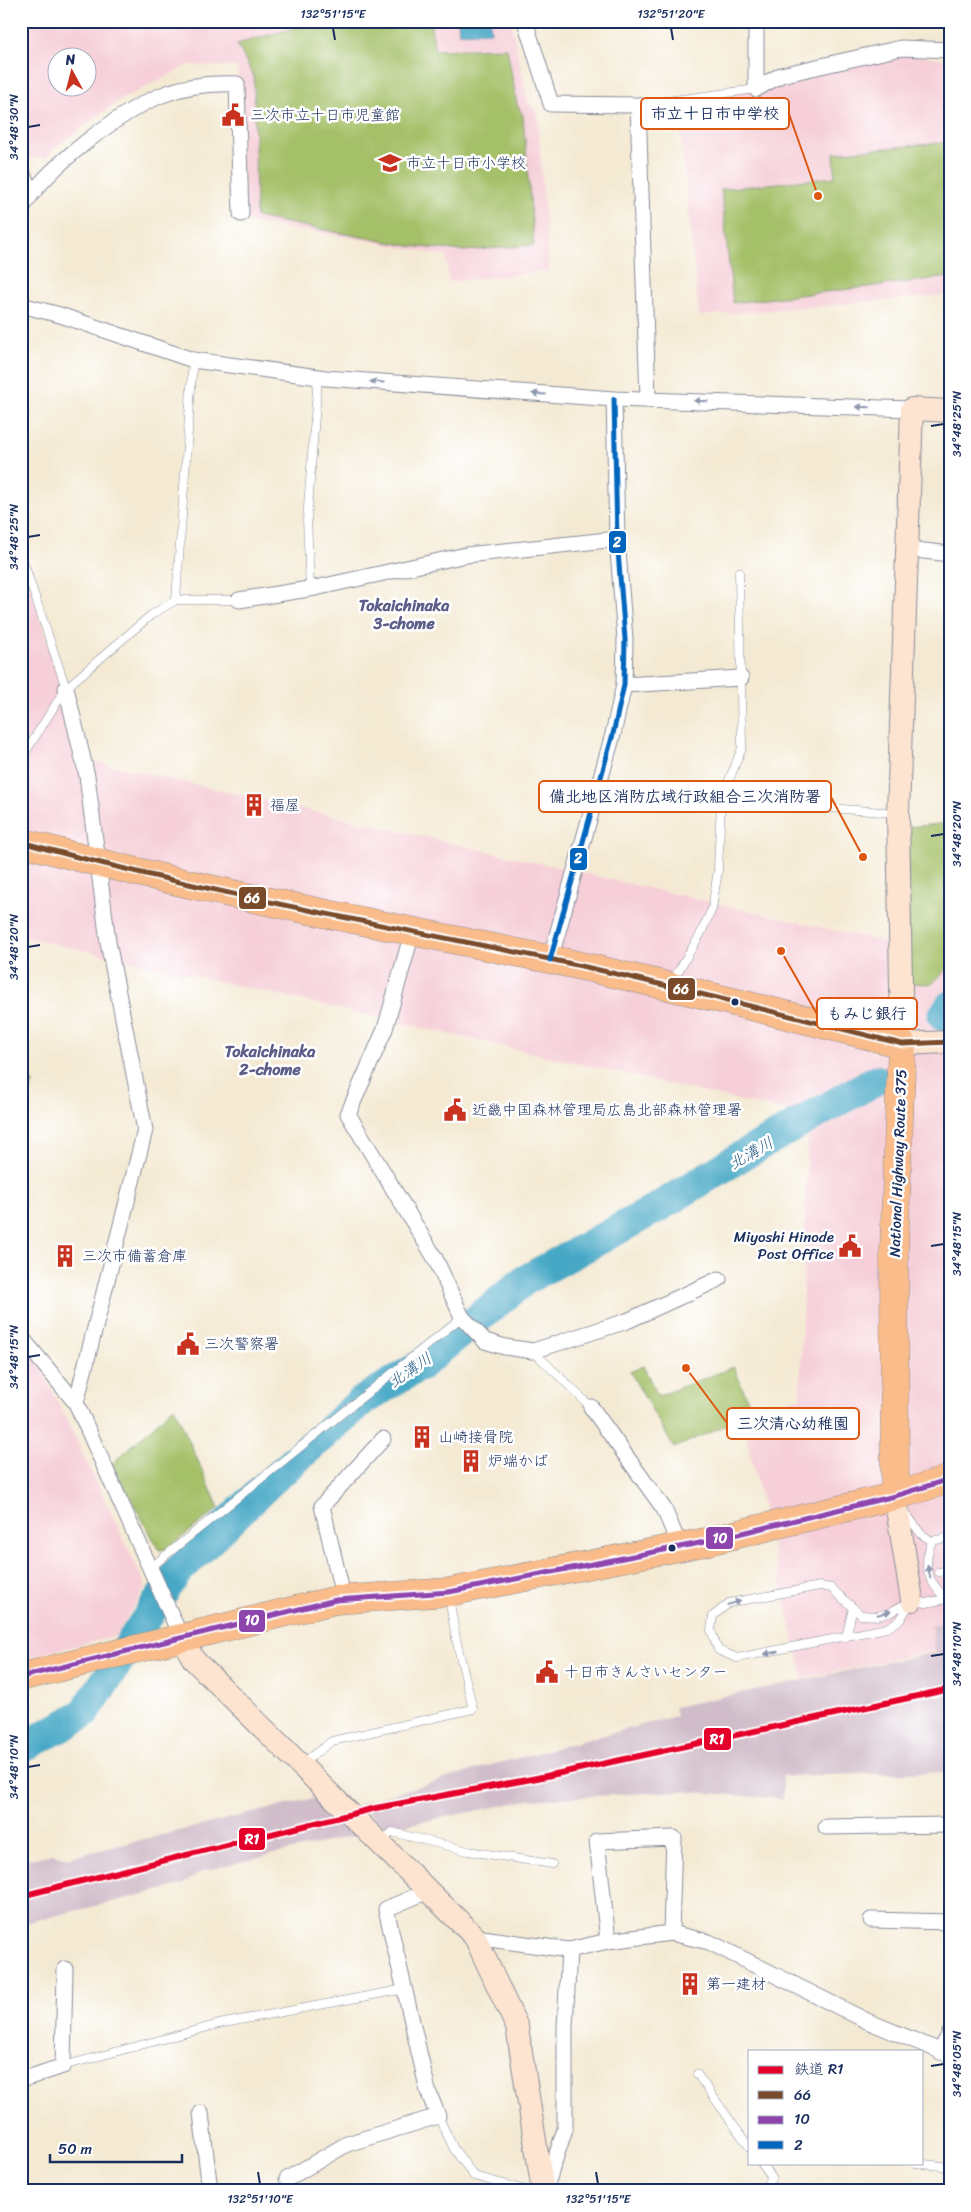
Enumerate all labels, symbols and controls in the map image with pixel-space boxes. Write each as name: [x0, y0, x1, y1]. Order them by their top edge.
text: 132°51'15"E: [301, 3, 367, 25]
text: 132°51'20"E: [638, 3, 706, 25]
text: N: [63, 47, 77, 73]
north arrow: [48, 48, 98, 98]
text: 34°48'30"N: [3, 93, 25, 160]
callout: 市立十日市中学校: [641, 98, 789, 129]
text: 市立十日市中学校: [651, 99, 779, 128]
public building icon: 三次市立十日市児童館: [220, 102, 246, 128]
place label: 三次市立十日市児童館: [250, 102, 400, 128]
school or university icon: 市立十日市小学校: [377, 150, 403, 176]
place label: 市立十日市小学校: [406, 150, 526, 176]
one-way arrow: [368, 377, 384, 385]
one-way arrow: [530, 389, 546, 397]
text: 34°48'25"N: [946, 390, 968, 457]
one-way arrow: [693, 397, 709, 405]
one-way arrow: [855, 403, 871, 411]
text: 34°48'25"N: [3, 503, 25, 570]
line badge: 2: [608, 530, 627, 554]
text: 2: [612, 530, 622, 555]
district label: Tokaichinaka 3-chome: [359, 591, 450, 638]
callout: 備北地区消防広域行政組合三次消防署: [539, 781, 831, 812]
text: 備北地区消防広域行政組合三次消防署: [549, 782, 821, 811]
building icon: 福屋: [241, 792, 267, 818]
place label: 福屋: [270, 792, 300, 818]
text: 34°48'20"N: [946, 800, 968, 867]
text: 2: [573, 846, 583, 871]
line badge: 2: [569, 847, 588, 871]
line badge: 66: [238, 886, 267, 910]
text: 66: [243, 886, 260, 911]
text: 34°48'20"N: [3, 913, 25, 980]
line badge: 66: [667, 977, 696, 1001]
text: 66: [672, 977, 689, 1002]
unlabelled marker: [730, 997, 740, 1007]
callout: もみじ銀行: [817, 998, 917, 1029]
text: もみじ銀行: [827, 999, 907, 1028]
district label: Tokaichinaka 2-chome: [225, 1037, 316, 1084]
street label: National Highway Route 375: [882, 1069, 914, 1257]
public building icon: 近畿中国森林管理局広島北部森林管理署: [442, 1097, 468, 1123]
place label: 近畿中国森林管理局広島北部森林管理署: [472, 1097, 742, 1123]
water label: 北溝川: [723, 1128, 779, 1178]
text: 34°48'15"N: [946, 1211, 968, 1276]
place label: Miyoshi Hinode Post Office: [734, 1224, 834, 1267]
public building icon: Miyoshi Hinode Post Office: [837, 1233, 863, 1259]
building icon: 三次市備蓄倉庫: [52, 1243, 78, 1269]
place label: 三次市備蓄倉庫: [82, 1243, 187, 1269]
text: 34°48'15"N: [3, 1324, 25, 1389]
public building icon: 三次警察署: [175, 1331, 201, 1357]
place label: 三次警察署: [204, 1331, 279, 1357]
water label: 北溝川: [382, 1345, 438, 1395]
callout: 三次清心幼稚園: [727, 1408, 859, 1439]
text: 三次清心幼稚園: [737, 1409, 849, 1438]
building icon: 山崎接骨院: [409, 1424, 435, 1450]
place label: 山崎接骨院: [438, 1424, 513, 1450]
building icon: 炉端かば: [458, 1448, 484, 1474]
place label: 炉端かば: [488, 1448, 548, 1474]
line badge: 10: [705, 1526, 734, 1550]
text: 10: [713, 1526, 728, 1551]
unlabelled marker: [667, 1543, 677, 1553]
one-way arrow: [925, 1565, 933, 1580]
one-way arrow: [726, 1599, 741, 1607]
text: 10: [245, 1608, 260, 1633]
line badge: 10: [238, 1609, 266, 1633]
one-way arrow: [876, 1609, 891, 1617]
text: 34°48'10"N: [946, 1621, 968, 1686]
one-way arrow: [762, 1649, 778, 1657]
public building icon: 十日市きんさいセンター: [534, 1659, 560, 1685]
place label: 十日市きんさいセンター: [564, 1659, 728, 1685]
line badge: R1: [703, 1727, 732, 1751]
text: R1: [709, 1727, 724, 1752]
text: 34°48'10"N: [3, 1734, 25, 1799]
line badge: R1: [238, 1827, 266, 1851]
text: R1: [244, 1827, 259, 1852]
building icon: 第一建材: [677, 1971, 703, 1997]
place label: 第一建材: [706, 1971, 766, 1997]
text: 34°48'05"N: [946, 2030, 968, 2097]
legend: [748, 2050, 924, 2164]
text: 鉄道 R1: [794, 2056, 843, 2082]
text: 66: [794, 2082, 811, 2108]
text: 10: [794, 2106, 810, 2132]
scale bar: [50, 2132, 182, 2164]
text: 2: [794, 2132, 803, 2158]
text: 50 m: [58, 2136, 93, 2162]
text: 132°51'10"E: [227, 2188, 294, 2210]
text: 132°51'15"E: [566, 2188, 632, 2210]

